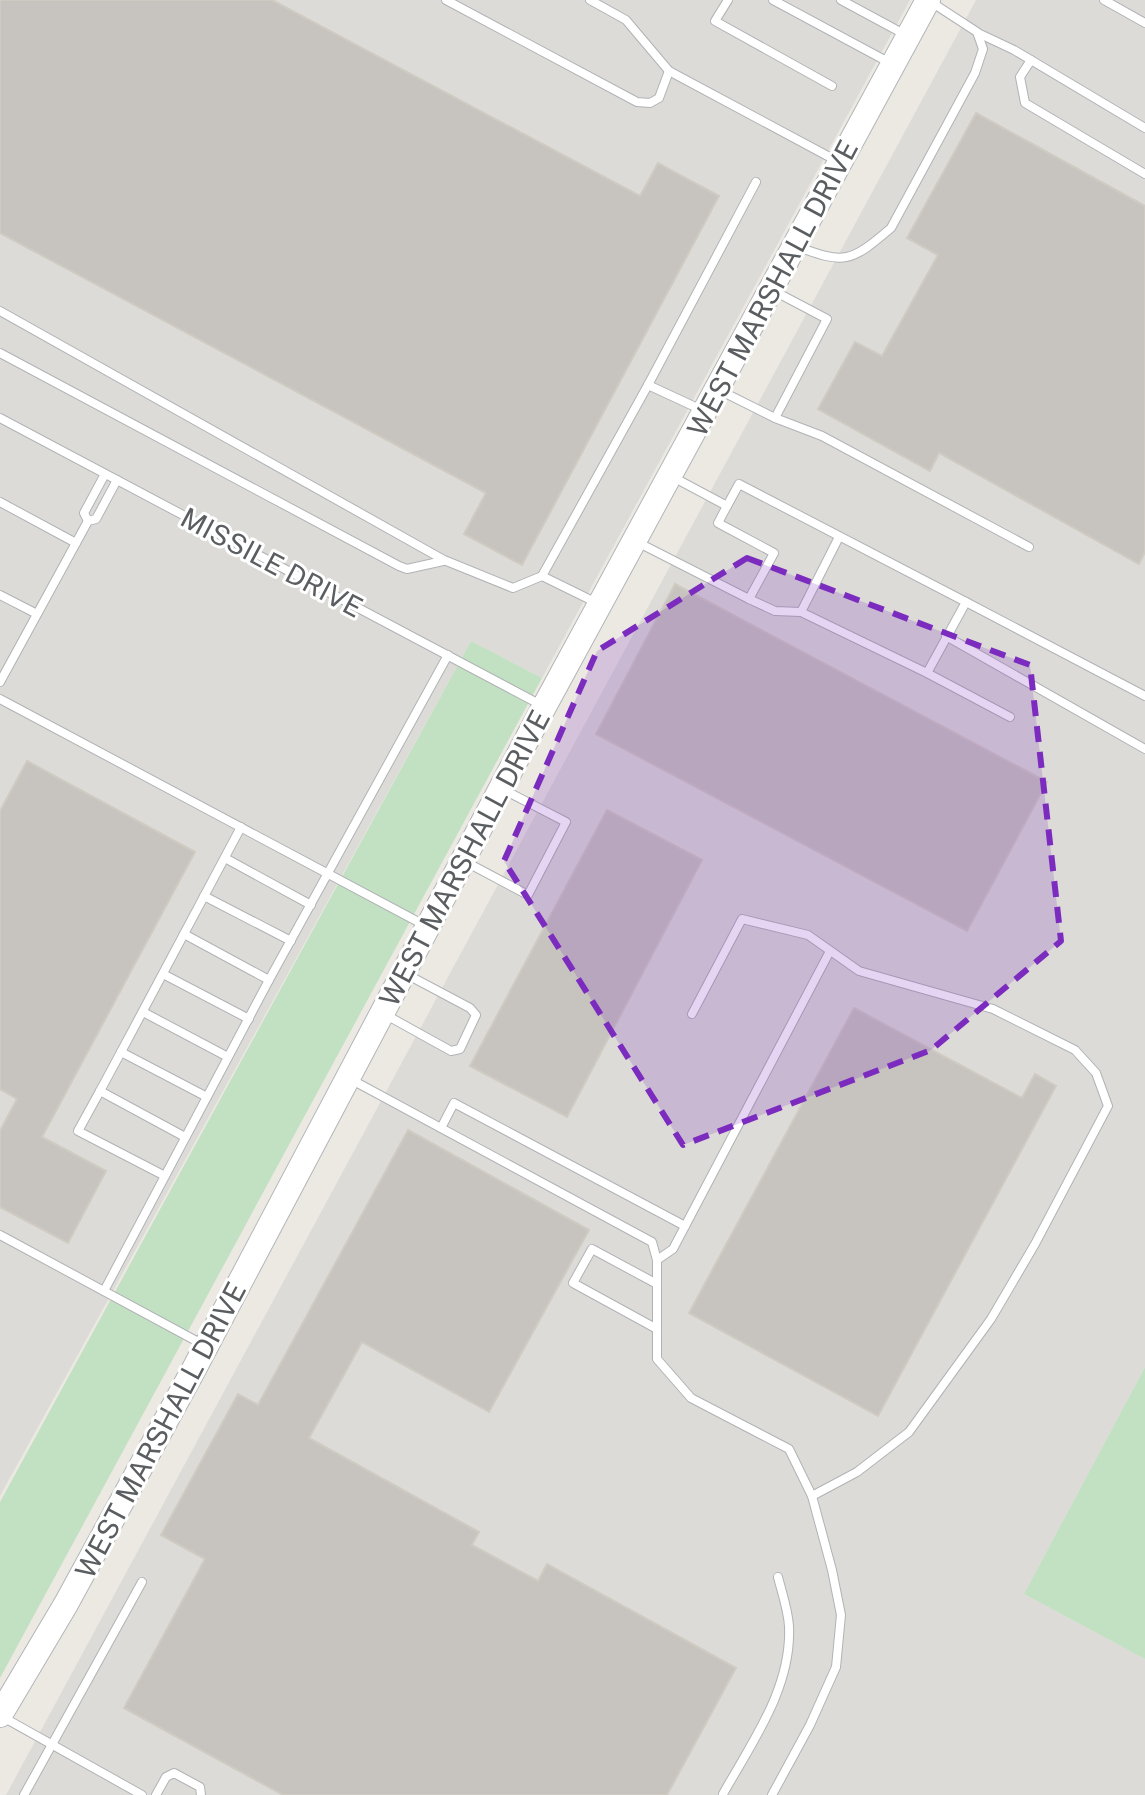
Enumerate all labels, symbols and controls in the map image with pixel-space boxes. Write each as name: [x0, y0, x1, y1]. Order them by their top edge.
street label: WEST MARSHALL DRIVE: [680, 134, 864, 442]
street label: MISSILE DRIVE: [175, 500, 369, 624]
street label: WEST MARSHALL DRIVE: [372, 704, 556, 1012]
street label: WEST MARSHALL DRIVE: [68, 1276, 252, 1584]

